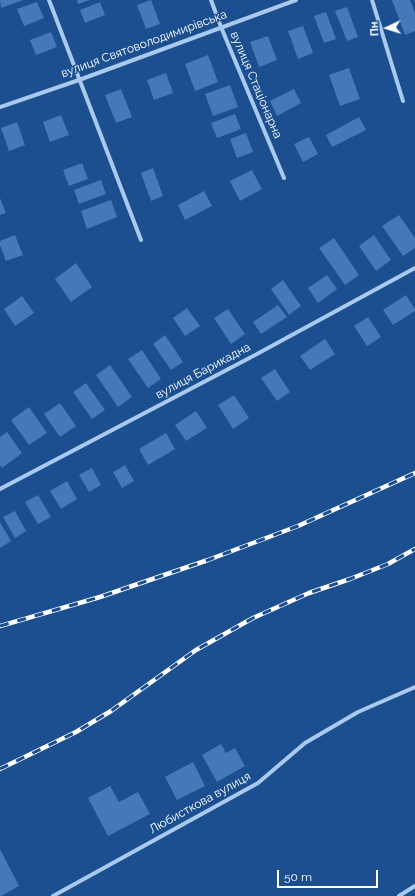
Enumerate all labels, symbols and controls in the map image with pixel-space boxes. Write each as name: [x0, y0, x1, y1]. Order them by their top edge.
street label: вулиця Святоволодимирівська: [59, 7, 229, 81]
north arrow: [367, 8, 407, 48]
text: Пн: [368, 21, 382, 37]
street label: вулиця Стаціонарна: [227, 29, 285, 141]
street label: вулиця Барикадна: [153, 340, 253, 402]
street label: Любисткова вулиця: [147, 769, 253, 837]
scale bar: [279, 862, 380, 888]
text: 50 m: [284, 870, 312, 884]

